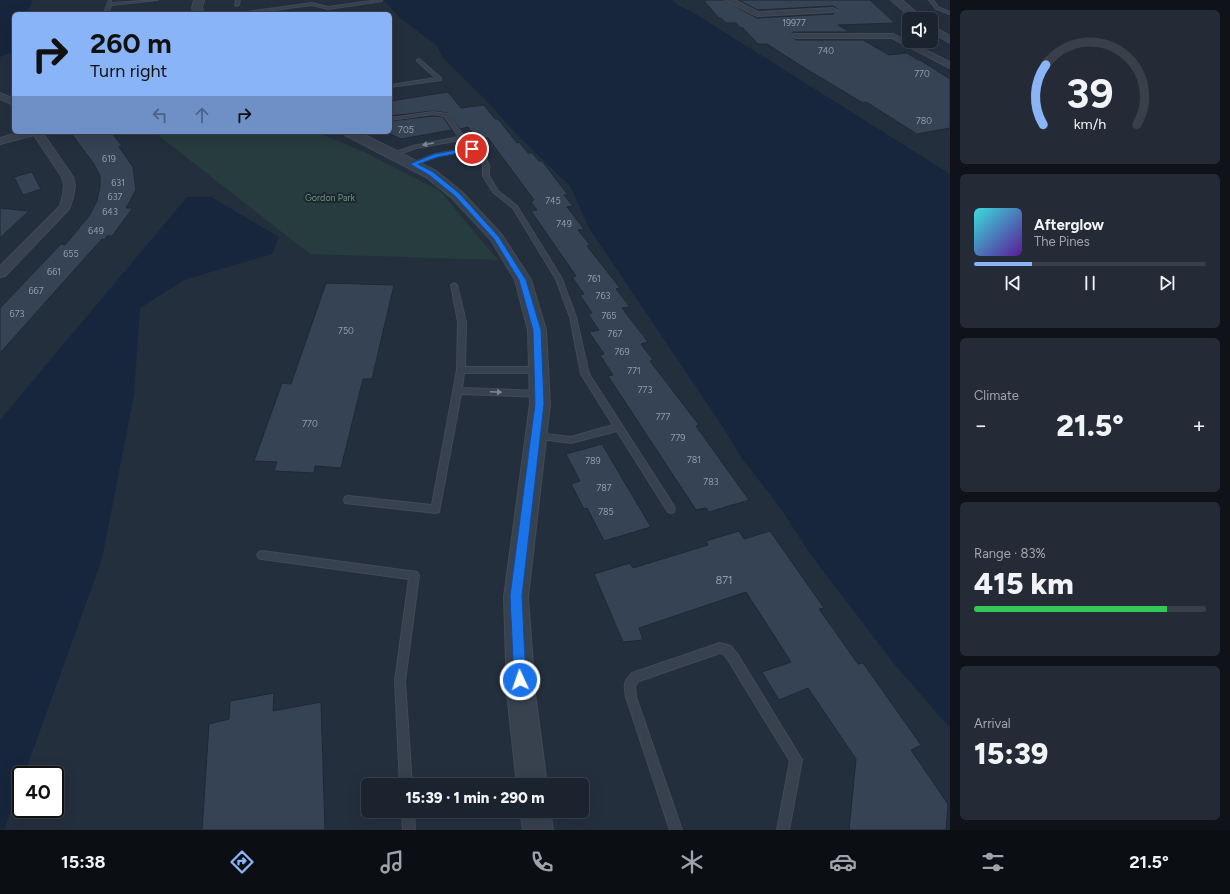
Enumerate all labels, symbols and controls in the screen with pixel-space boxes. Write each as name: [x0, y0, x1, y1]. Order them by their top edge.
map controls: [902, 12, 938, 48]
button: sound: [902, 12, 938, 48]
house number: 19977: [782, 17, 806, 28]
text: 260 m: [90, 26, 172, 60]
icon: right: [24, 28, 76, 80]
house number: 740: [818, 45, 834, 56]
text: Turn right: [90, 60, 167, 82]
house number: 770: [914, 68, 930, 79]
text: 39: [1066, 68, 1114, 118]
icon: left: [149, 104, 171, 126]
icon: ahead: [191, 104, 213, 126]
icon: right: [233, 104, 255, 126]
house number: 780: [916, 115, 932, 126]
text: km/h: [1074, 115, 1106, 133]
house number: 705: [398, 124, 414, 135]
pin: [455, 132, 489, 166]
icon: arrive: [461, 138, 483, 160]
one-way arrow: [422, 142, 434, 148]
house number: 619: [102, 153, 116, 164]
house number: 631: [111, 177, 125, 188]
house number: 637: [108, 191, 123, 202]
park label: Gordon Park: [305, 192, 356, 203]
house number: 745: [545, 195, 561, 206]
house number: 643: [102, 206, 118, 217]
text: Afterglow: [1034, 216, 1104, 234]
house number: 749: [556, 218, 572, 229]
house number: 649: [88, 225, 104, 236]
text: The Pines: [1034, 234, 1090, 249]
house number: 655: [63, 248, 79, 259]
house number: 661: [47, 266, 61, 277]
icon: previous: [1002, 272, 1024, 294]
icon: pause: [1079, 272, 1101, 294]
icon: next: [1156, 272, 1178, 294]
house number: 761: [587, 273, 601, 284]
house number: 667: [28, 285, 44, 296]
house number: 763: [596, 290, 611, 301]
house number: 673: [10, 308, 25, 319]
house number: 765: [601, 310, 617, 321]
house number: 750: [338, 325, 354, 336]
house number: 767: [608, 328, 623, 339]
house number: 769: [614, 346, 630, 357]
house number: 771: [627, 365, 641, 376]
house number: 773: [638, 384, 652, 395]
text: Climate: [974, 388, 1019, 403]
one-way arrow: [490, 389, 502, 396]
text: 21.5°: [1056, 407, 1124, 444]
house number: 777: [656, 411, 670, 422]
text: −: [974, 412, 988, 439]
text: +: [1192, 412, 1206, 439]
house number: 770: [302, 418, 318, 429]
house number: 779: [671, 432, 685, 443]
house number: 781: [687, 454, 701, 465]
house number: 789: [585, 455, 601, 466]
house number: 783: [703, 476, 719, 487]
house number: 787: [596, 482, 612, 493]
house number: 785: [598, 506, 614, 517]
text: Range · 83%: [974, 546, 1046, 561]
text: 415 km: [974, 565, 1074, 602]
house number: 871: [715, 574, 733, 587]
position arrow: [499, 659, 541, 701]
text: Arrival: [974, 716, 1011, 731]
text: 15:39: [974, 735, 1048, 772]
speed limit sign: 40: [12, 766, 64, 818]
text: 15:39 · 1 min · 290 m: [405, 789, 545, 807]
icon: directions: [228, 848, 256, 876]
icon: music: [378, 848, 406, 876]
icon: phone: [528, 848, 556, 876]
icon: climate: [678, 848, 706, 876]
icon: car: [829, 848, 857, 876]
icon: filters: [979, 848, 1007, 876]
text: 15:38: [61, 851, 106, 873]
text: 21.5°: [1129, 851, 1169, 873]

